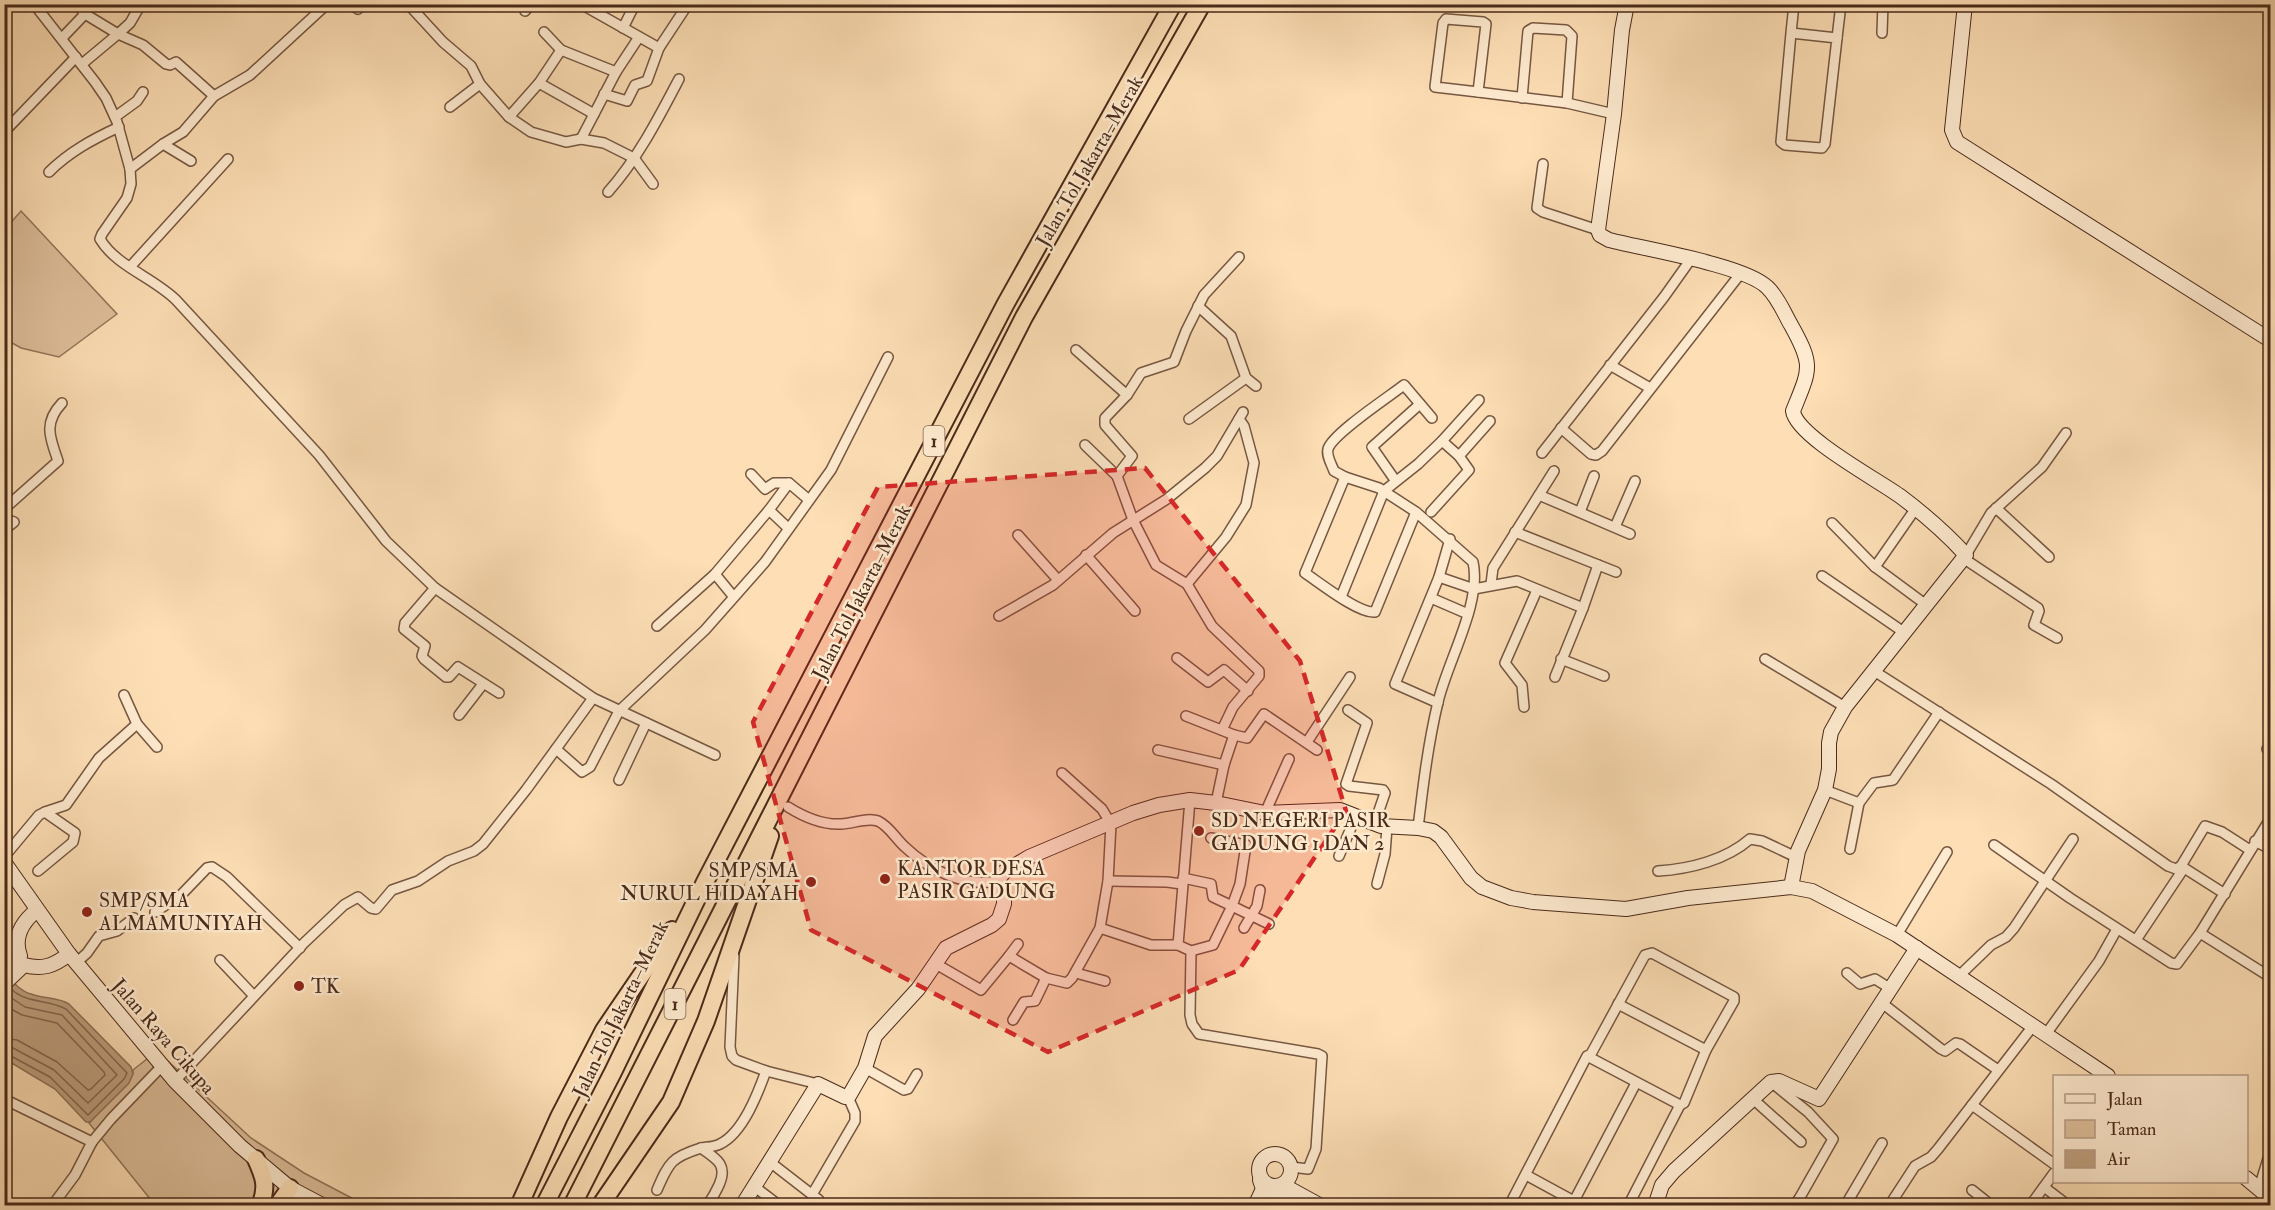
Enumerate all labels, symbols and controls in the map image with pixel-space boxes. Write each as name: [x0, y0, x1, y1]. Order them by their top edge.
street label: Jalan Tol Jakarta–Merak: [1030, 71, 1149, 252]
road number: 1: [924, 426, 944, 456]
street label: Jalan Tol Jakarta–Merak: [806, 500, 917, 685]
place label: SD NEGERI PASIR GADUNG 1 DAN 2: [1211, 808, 1391, 856]
marker: SD NEGERI PASIR GADUNG 1 DAN 2: [1192, 824, 1206, 838]
place label: KANTOR DESA PASIR GADUNG: [897, 856, 1056, 904]
place label: SMP/SMA NURUL HIDAYAH: [620, 858, 799, 906]
marker: KANTOR DESA PASIR GADUNG: [878, 872, 892, 886]
marker: SMP/SMA NURUL HIDAYAH: [804, 875, 818, 889]
place label: SMP/SMA ALMAMUNIYAH: [98, 888, 263, 936]
marker: SMP/SMA ALMAMUNIYAH: [80, 905, 94, 919]
street label: Jalan Tol Jakarta–Merak: [566, 916, 674, 1102]
street label: Jalan Raya Cikupa: [105, 973, 221, 1101]
place label: TK: [311, 974, 341, 999]
marker: TK: [292, 979, 306, 993]
road number: 1: [664, 989, 686, 1019]
legend: [2053, 1075, 2248, 1183]
text: Jalan: [2106, 1088, 2143, 1111]
text: Taman: [2107, 1118, 2156, 1141]
text: Air: [2106, 1148, 2130, 1171]

